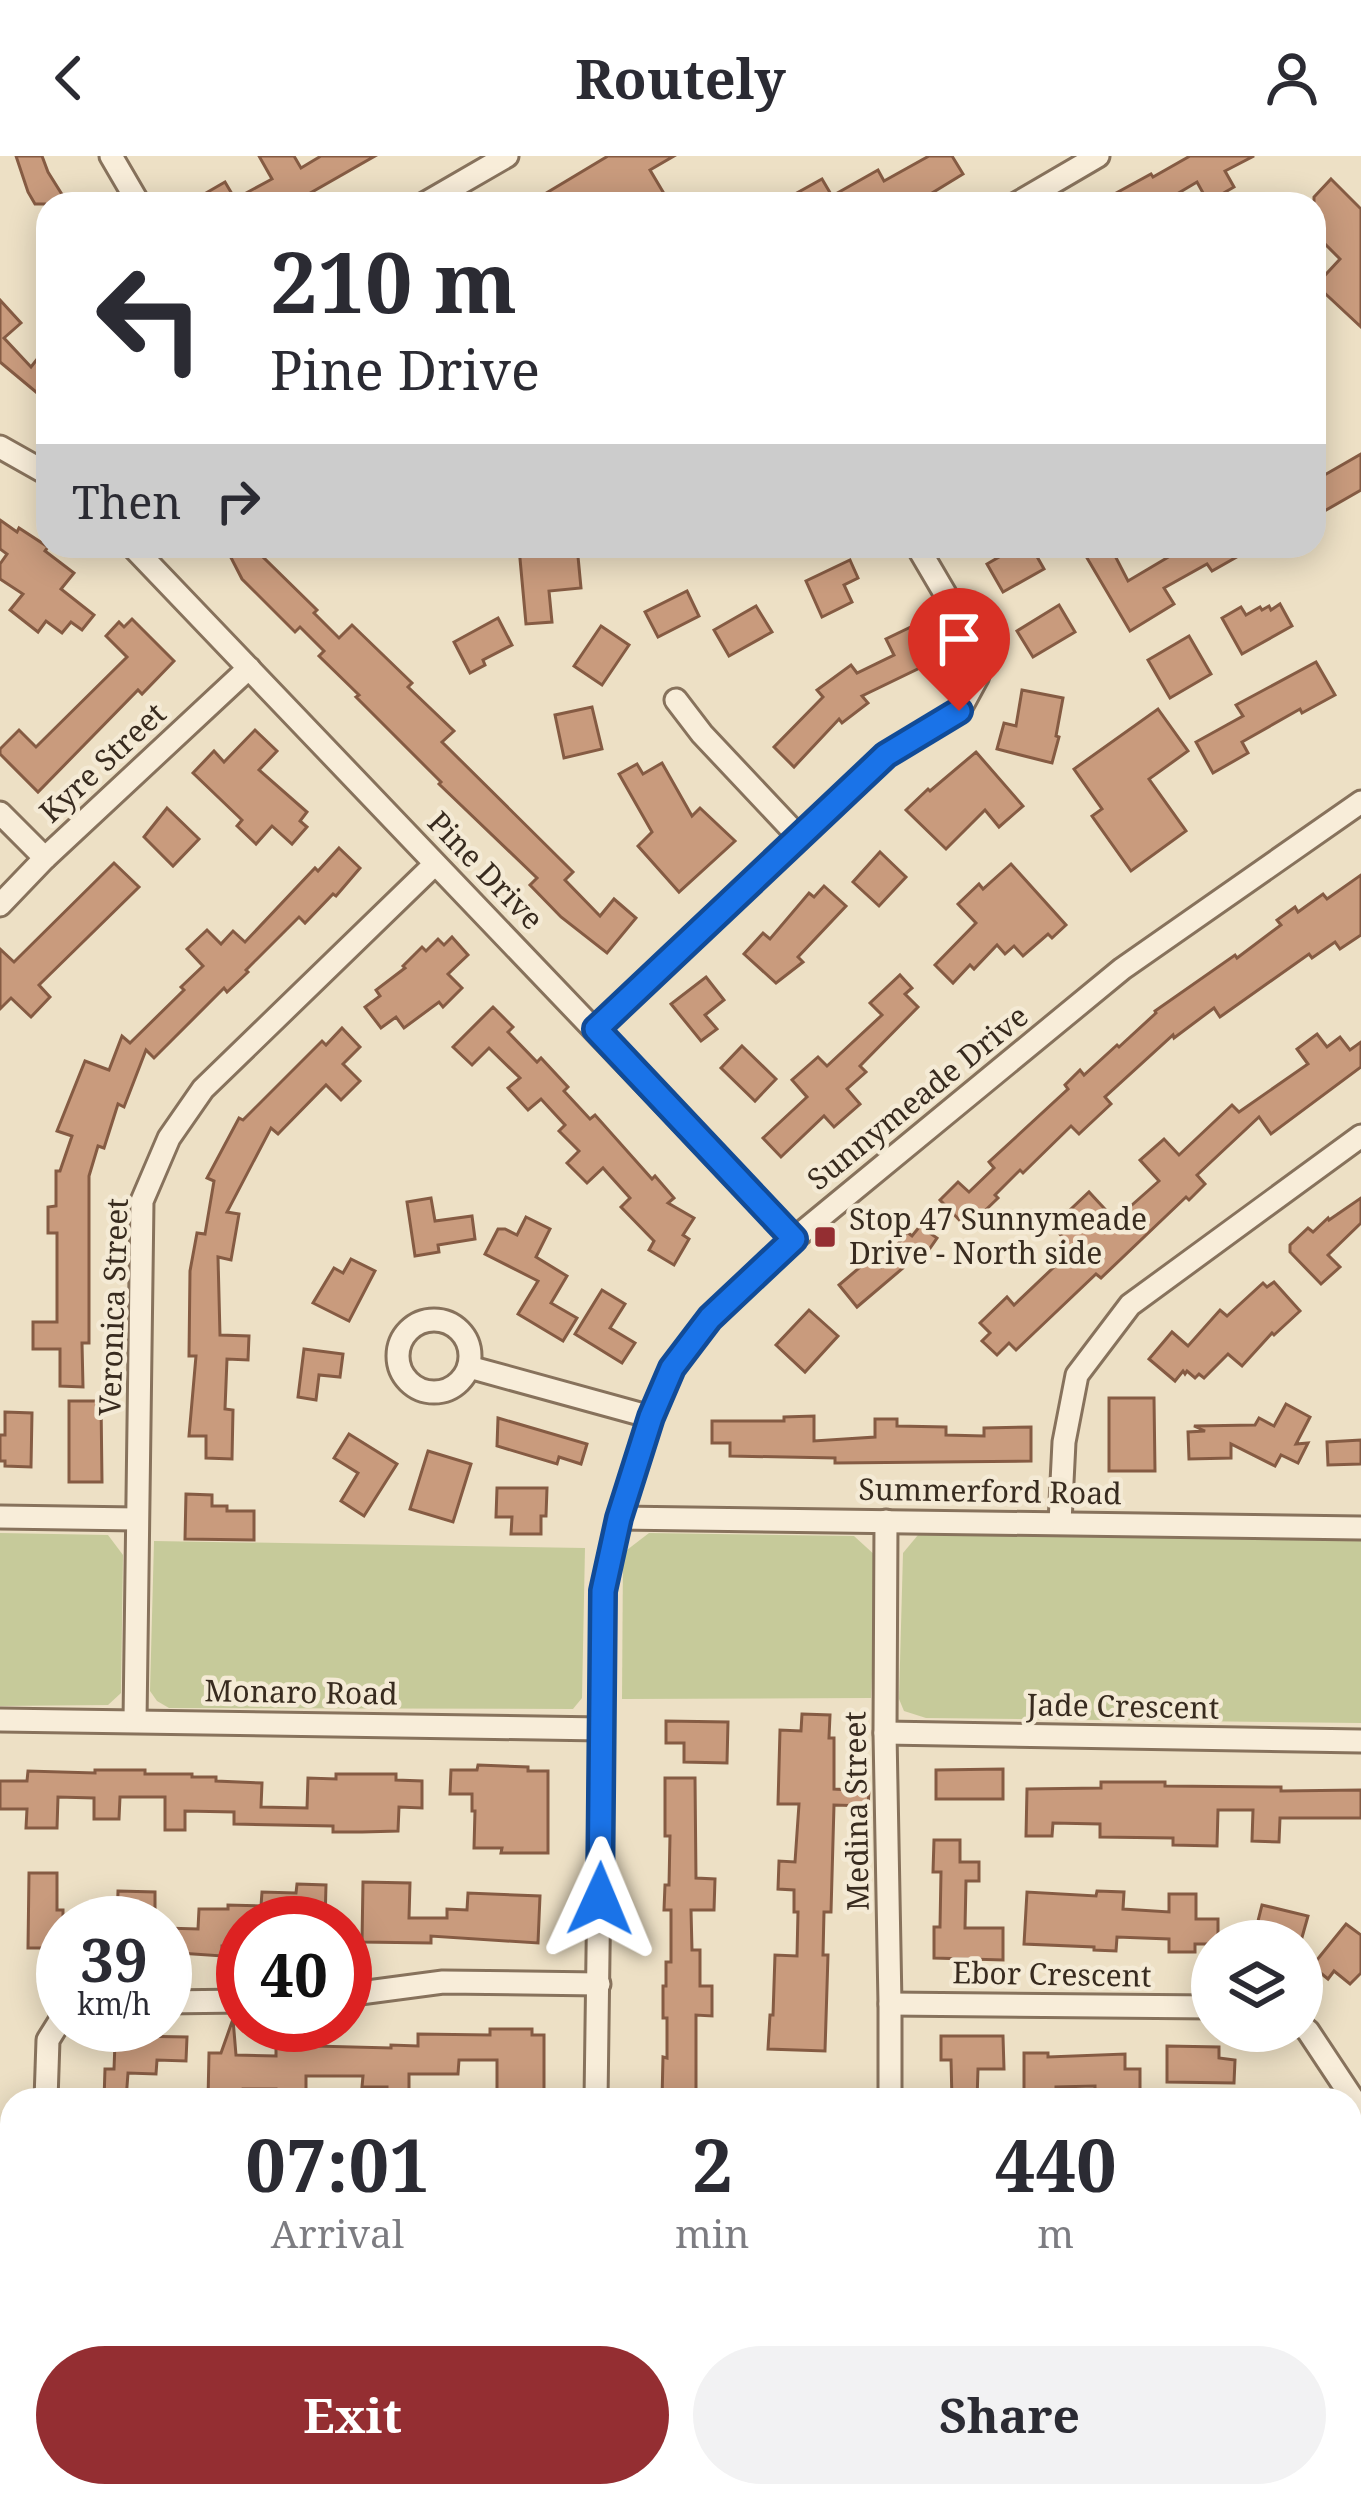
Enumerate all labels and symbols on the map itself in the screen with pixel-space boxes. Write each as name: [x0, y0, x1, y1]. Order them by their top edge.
pin: [908, 588, 1010, 711]
street label: Kyre Street: [30, 693, 174, 831]
street label: Pine Drive: [419, 802, 553, 938]
street label: Sunnymeade Drive: [798, 995, 1036, 1199]
street label: Veronica Street: [88, 1197, 137, 1417]
place label: Stop 47 Sunnymeade Drive - North side: [849, 1198, 1147, 1273]
marker: Stop 47 Sunnymeade Drive - North side: [812, 1224, 838, 1250]
street label: Summerford Road: [858, 1468, 1122, 1513]
street label: Monaro Road: [204, 1669, 398, 1714]
street label: Jade Crescent: [1025, 1683, 1220, 1728]
street label: Medina Street: [833, 1711, 878, 1911]
position arrow: [537, 1836, 663, 1962]
speed limit sign: 40: [216, 1896, 372, 2052]
street label: Ebor Crescent: [952, 1951, 1152, 1996]

